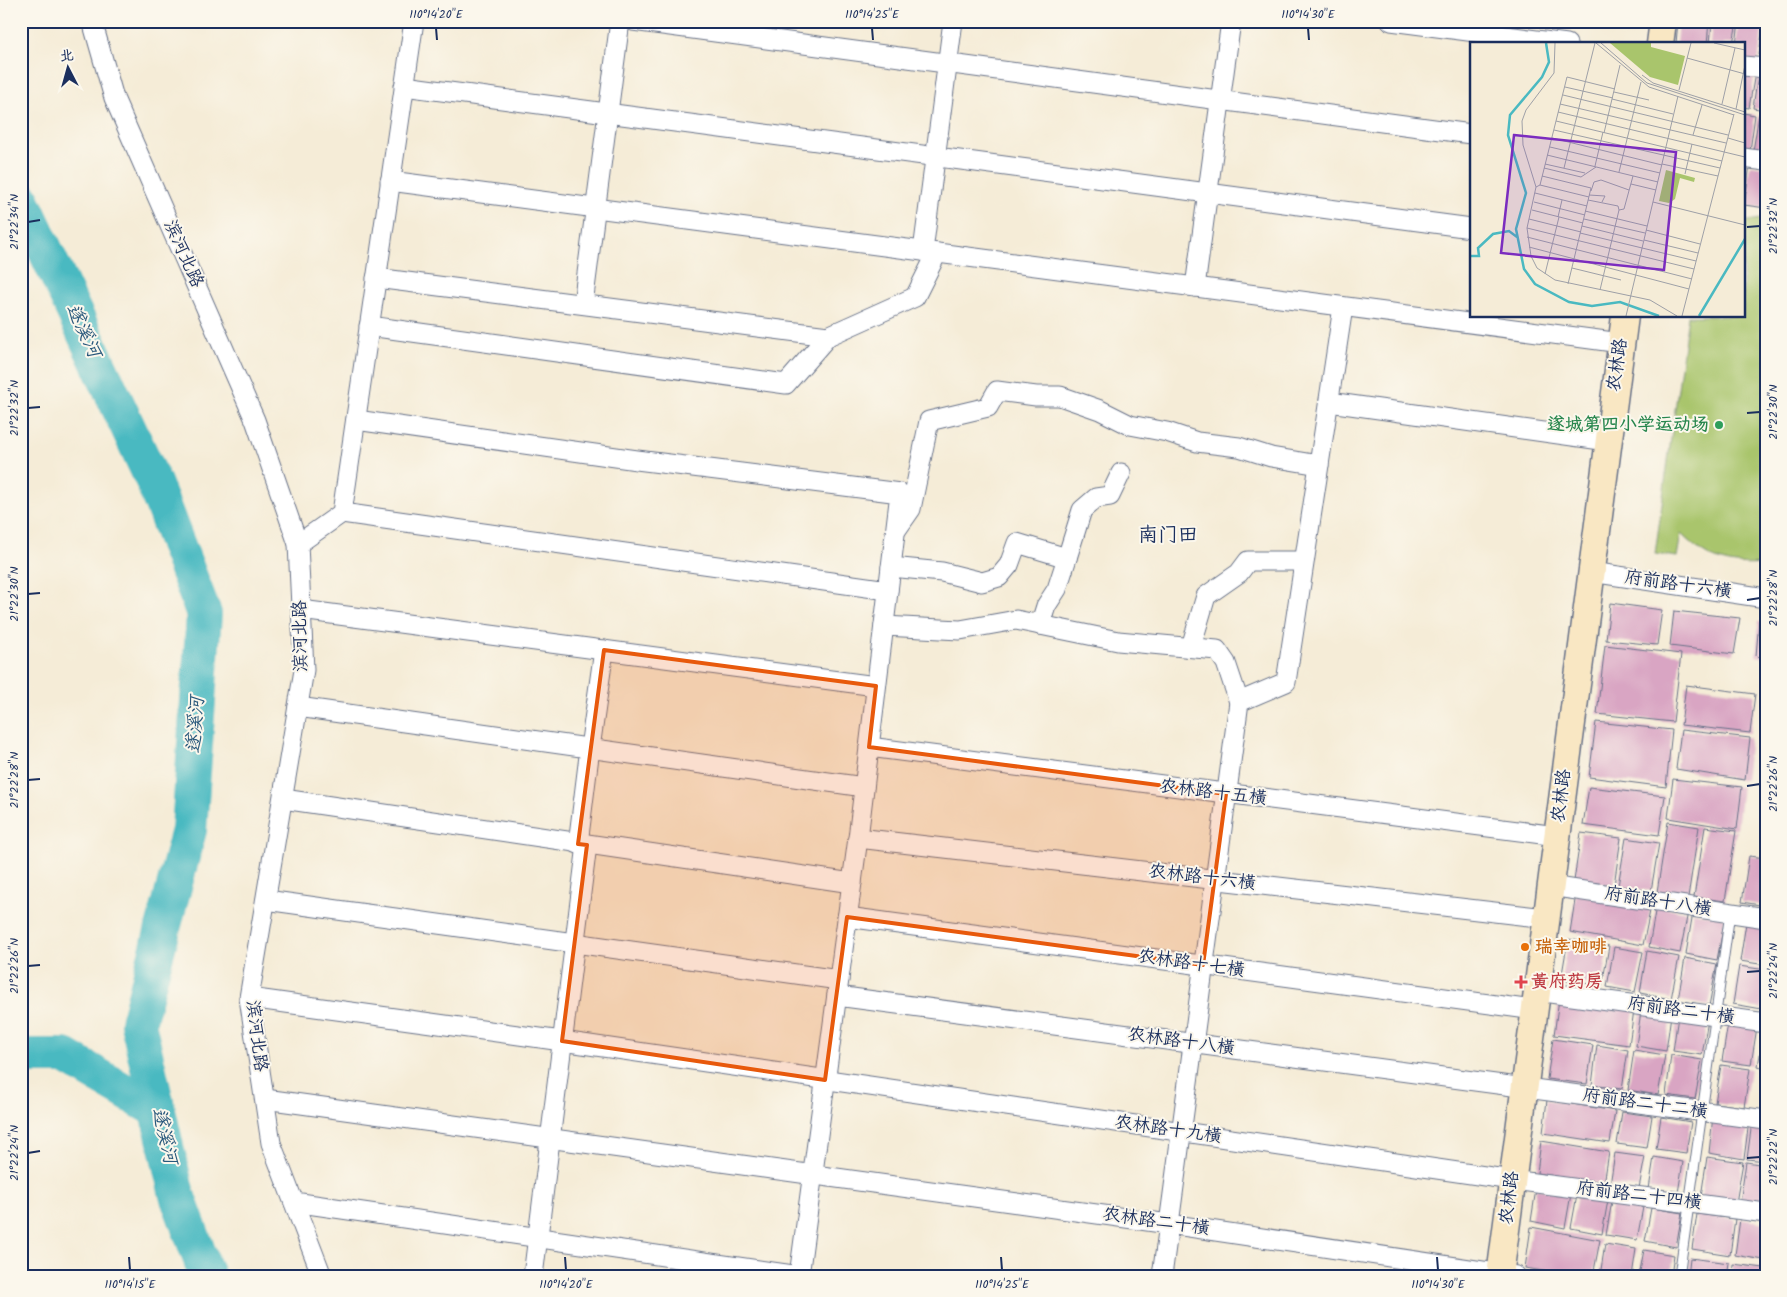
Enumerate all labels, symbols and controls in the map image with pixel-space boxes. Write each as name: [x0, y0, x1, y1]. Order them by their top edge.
text: 110°14'20"E: [409, 5, 464, 24]
text: 110°14'25"E: [845, 5, 900, 24]
text: 110°14'30"E: [1281, 5, 1336, 24]
north arrow: [42, 42, 92, 92]
inset map: [1470, 42, 1744, 318]
text: 北: [59, 44, 75, 68]
text: 21°22'34"N: [5, 194, 24, 250]
text: 21°22'32"N: [1764, 198, 1783, 254]
street label: 滨河北路: [155, 215, 211, 293]
water label: 遂溪河: [57, 299, 110, 366]
street label: 农林路: [1600, 336, 1636, 394]
text: 21°22'32"N: [5, 380, 24, 436]
text: 21°22'30"N: [1764, 384, 1783, 440]
place label: 遂城第四小学运动场: [1547, 411, 1709, 440]
marker: 遂城第四小学运动场: [1713, 419, 1725, 431]
district label: 南门田: [1138, 520, 1198, 552]
street label: 府前路十六横: [1623, 563, 1733, 607]
text: 21°22'30"N: [5, 566, 24, 622]
text: 21°22'28"N: [1764, 570, 1783, 626]
street label: 滨河北路: [286, 600, 316, 672]
water label: 遂溪河: [179, 693, 213, 754]
text: 21°22'28"N: [5, 752, 24, 808]
text: 21°22'26"N: [1764, 756, 1783, 812]
street label: 农林路: [1544, 767, 1580, 825]
street label: 农林路十五横: [1158, 772, 1268, 814]
street label: 农林路十六横: [1147, 857, 1257, 899]
street label: 府前路十八横: [1602, 879, 1714, 925]
place label: 瑞幸咖啡: [1535, 933, 1607, 962]
text: 21°22'26"N: [5, 938, 24, 994]
marker: 瑞幸咖啡: [1519, 941, 1531, 953]
street label: 农林路十七横: [1136, 942, 1246, 986]
text: 21°22'24"N: [1764, 943, 1783, 999]
place label: 黄府药房: [1531, 968, 1603, 997]
marker: 黄府药房: [1515, 976, 1527, 988]
street label: 府前路二十横: [1626, 989, 1736, 1033]
street label: 滨河北路: [237, 999, 275, 1073]
street label: 农林路十八横: [1126, 1020, 1236, 1064]
street label: 府前路二十二横: [1581, 1081, 1709, 1127]
water label: 遂溪河: [143, 1105, 186, 1170]
street label: 农林路十九横: [1113, 1108, 1223, 1152]
text: 21°22'24"N: [5, 1125, 24, 1181]
text: 21°22'22"N: [1764, 1129, 1783, 1185]
street label: 农林路: [1492, 1169, 1528, 1227]
street label: 府前路二十四横: [1575, 1174, 1703, 1218]
street label: 农林路二十横: [1101, 1200, 1211, 1244]
text: 110°14'15"E: [105, 1275, 156, 1294]
text: 110°14'20"E: [539, 1275, 594, 1294]
text: 110°14'25"E: [975, 1275, 1030, 1294]
text: 110°14'30"E: [1411, 1275, 1466, 1294]

